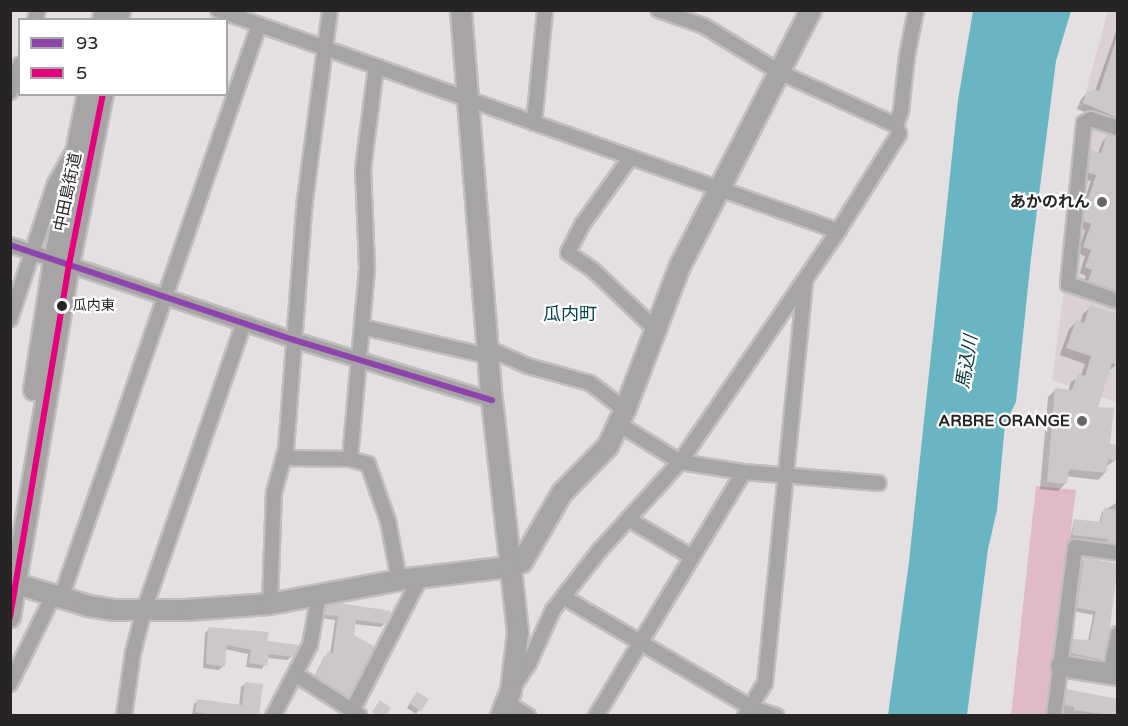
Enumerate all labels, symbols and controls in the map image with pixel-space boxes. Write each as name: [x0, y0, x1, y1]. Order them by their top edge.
legend: [18, 18, 228, 96]
text: 93: [76, 32, 99, 54]
text: 5: [76, 62, 87, 84]
street label: 中田島街道: [50, 151, 86, 233]
place label: あかのれん: [1010, 192, 1090, 212]
marker: あかのれん: [1095, 195, 1109, 209]
place label: 瓜内東: [73, 298, 115, 314]
marker: 瓜内東: [56, 300, 68, 312]
district label: 瓜内町: [543, 303, 597, 325]
water label: 馬込川: [952, 334, 982, 390]
place label: ARBRE ORANGE: [938, 411, 1070, 431]
marker: ARBRE ORANGE: [1075, 414, 1089, 428]

